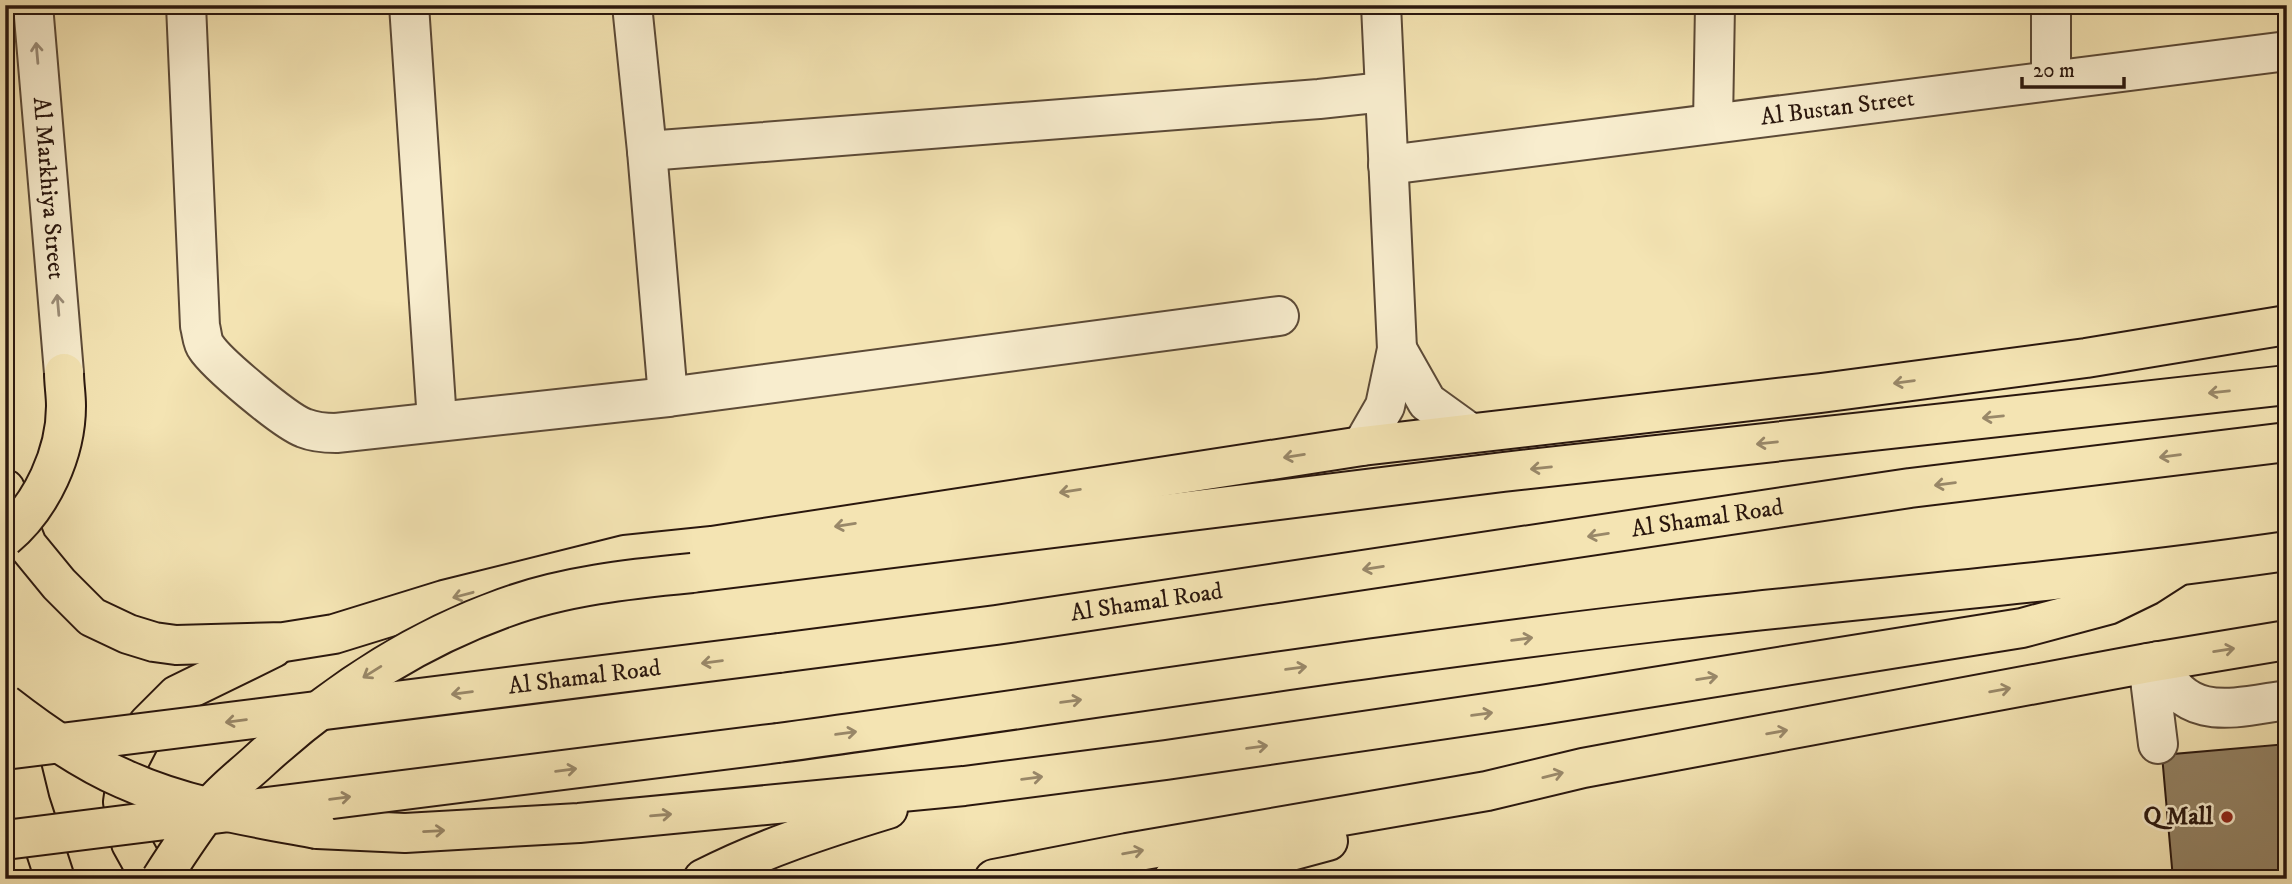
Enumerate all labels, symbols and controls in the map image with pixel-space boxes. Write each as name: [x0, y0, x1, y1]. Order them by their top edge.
one-way arrow: [30, 43, 43, 65]
scale bar: [2022, 46, 2124, 90]
text: 20 m: [2033, 58, 2075, 84]
street label: Al Bustan Street: [1759, 83, 1916, 133]
street label: Al Markhiya Street: [26, 96, 71, 281]
one-way arrow: [51, 294, 64, 316]
one-way arrow: [1893, 375, 1916, 388]
one-way arrow: [2208, 386, 2231, 399]
one-way arrow: [1982, 411, 2005, 424]
one-way arrow: [1756, 436, 1779, 449]
one-way arrow: [2160, 449, 2182, 462]
one-way arrow: [1284, 450, 1306, 463]
one-way arrow: [1530, 462, 1552, 475]
one-way arrow: [1934, 477, 1956, 490]
one-way arrow: [1059, 484, 1081, 497]
street label: Al Shamal Road: [1629, 492, 1785, 545]
one-way arrow: [834, 519, 857, 532]
one-way arrow: [1587, 528, 1610, 541]
one-way arrow: [1362, 562, 1385, 575]
street label: Al Shamal Road: [1068, 576, 1225, 629]
one-way arrow: [452, 589, 475, 602]
one-way arrow: [1510, 632, 1533, 645]
one-way arrow: [2213, 643, 2235, 656]
street label: Al Shamal Road: [506, 653, 662, 702]
one-way arrow: [701, 655, 723, 668]
one-way arrow: [1284, 661, 1307, 674]
one-way arrow: [363, 665, 383, 679]
one-way arrow: [1695, 671, 1718, 684]
one-way arrow: [1989, 683, 2011, 696]
one-way arrow: [451, 687, 473, 700]
one-way arrow: [1059, 694, 1082, 707]
one-way arrow: [1470, 707, 1493, 720]
one-way arrow: [225, 715, 248, 728]
one-way arrow: [1765, 724, 1788, 738]
one-way arrow: [834, 727, 857, 740]
one-way arrow: [1245, 740, 1268, 753]
one-way arrow: [554, 763, 577, 776]
one-way arrow: [1542, 768, 1564, 781]
one-way arrow: [1020, 771, 1042, 784]
one-way arrow: [329, 792, 351, 805]
place label: Q Mall: [2144, 802, 2214, 832]
one-way arrow: [649, 808, 672, 821]
marker: Q Mall: [2219, 809, 2235, 825]
one-way arrow: [422, 824, 445, 837]
one-way arrow: [1121, 845, 1144, 858]

